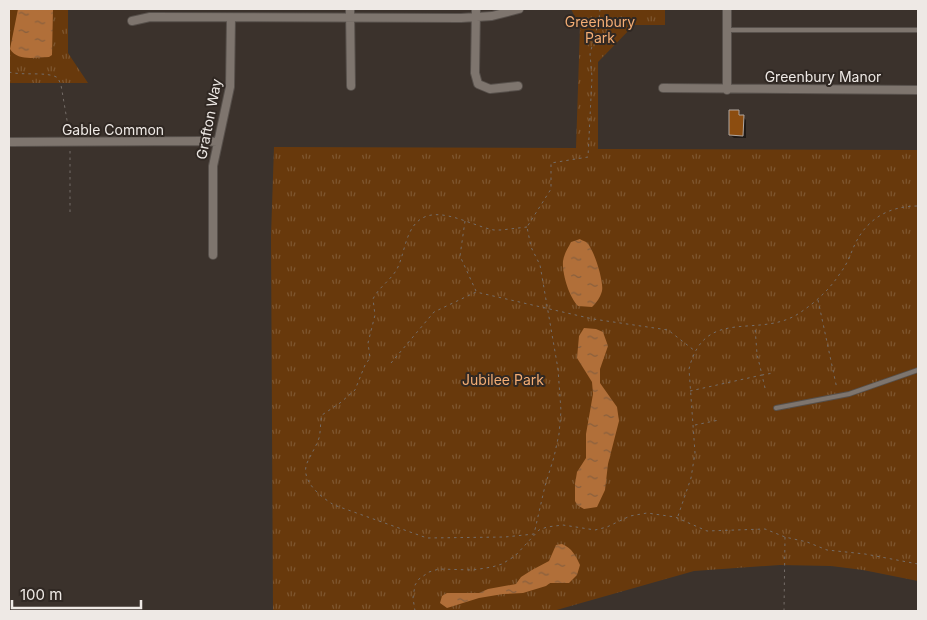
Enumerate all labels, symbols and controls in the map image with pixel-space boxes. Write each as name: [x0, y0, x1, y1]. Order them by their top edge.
park label: Greenbury Park: [565, 13, 635, 46]
street label: Greenbury Manor: [765, 68, 881, 85]
street label: Grafton Way: [192, 77, 225, 161]
street label: Gable Common: [62, 121, 164, 138]
park label: Jubilee Park: [462, 371, 544, 388]
scale bar: [12, 578, 141, 610]
text: 100 m: [20, 585, 62, 604]

